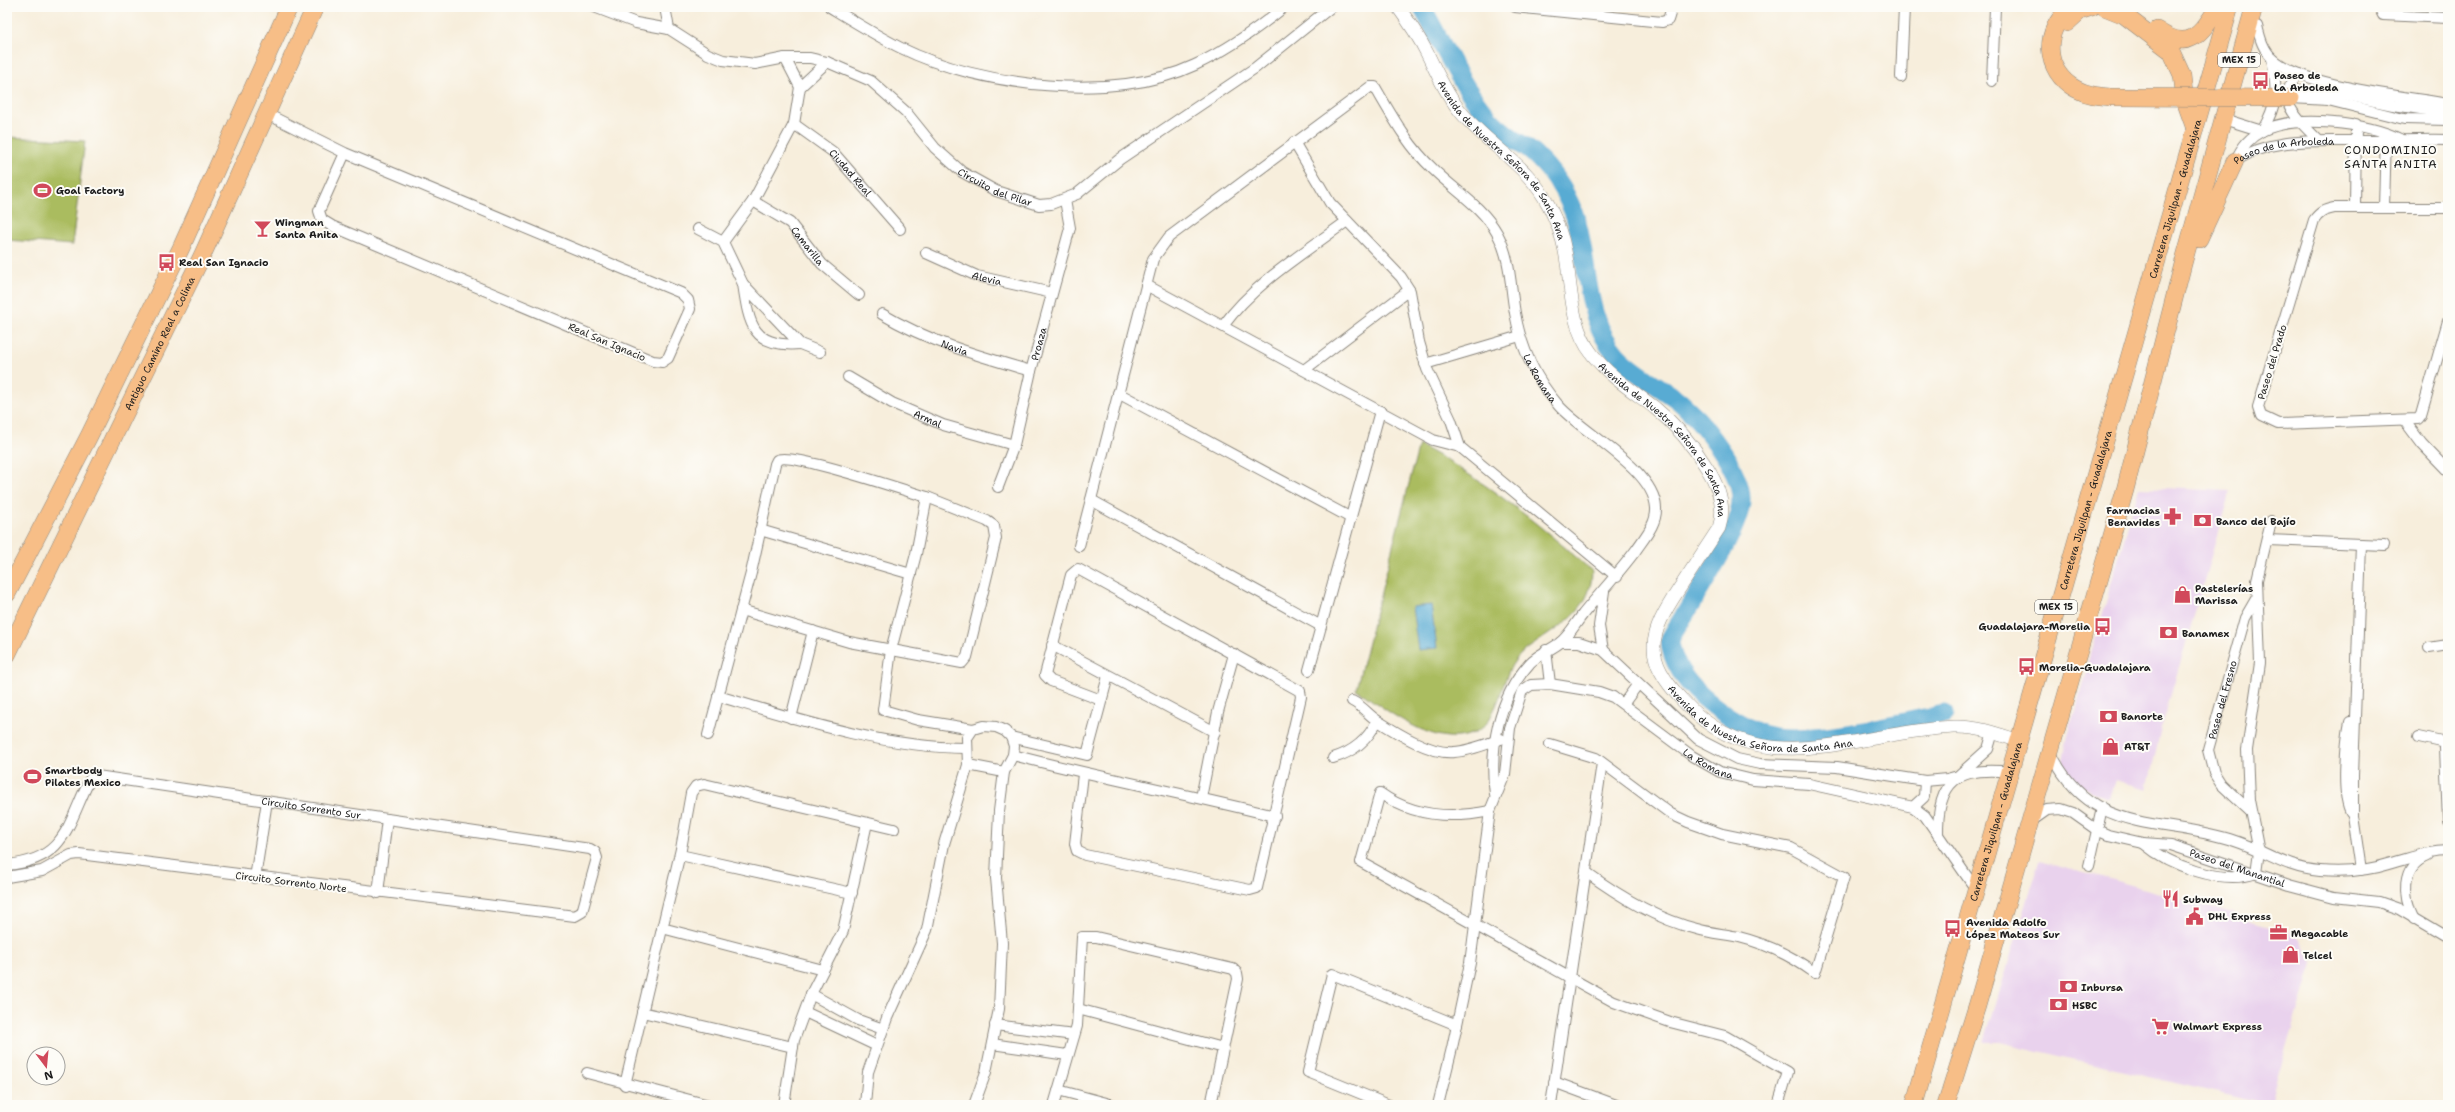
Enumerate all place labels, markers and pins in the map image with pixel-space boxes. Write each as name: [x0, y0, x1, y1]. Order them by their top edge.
place label: Paseo de La Arboleda: [2274, 69, 2339, 94]
bus stop icon: Paseo de La Arboleda: [2251, 71, 2271, 91]
sports icon: Goal Factory: [33, 180, 53, 200]
place label: Goal Factory: [56, 184, 124, 197]
place label: Wingman Santa Anita: [275, 216, 338, 241]
bar icon: Wingman Santa Anita: [252, 218, 272, 238]
bus stop icon: Real San Ignacio: [156, 252, 176, 272]
place label: Real San Ignacio: [179, 256, 269, 269]
place label: Farmacias Benavides: [2106, 504, 2160, 529]
pharmacy icon: Farmacias Benavides: [2163, 506, 2183, 526]
bank icon: Banco del Bajío: [2193, 511, 2213, 531]
place label: Banco del Bajío: [2216, 515, 2296, 528]
place label: Pastelerías Marissa: [2195, 582, 2253, 607]
shop icon: Pastelerías Marissa: [2172, 584, 2192, 604]
bus stop icon: Guadalajara-Morelia: [2093, 616, 2113, 636]
place label: Guadalajara-Morelia: [1978, 620, 2090, 633]
bank icon: Banamex: [2159, 623, 2179, 643]
place label: Banamex: [2182, 627, 2230, 640]
bus stop icon: Morelia-Guadalajara: [2016, 657, 2036, 677]
place label: Morelia-Guadalajara: [2039, 661, 2151, 674]
bank icon: Banorte: [2098, 706, 2118, 726]
place label: Banorte: [2121, 710, 2163, 723]
shop icon: AT&T: [2101, 736, 2121, 756]
place label: AT&T: [2124, 740, 2151, 753]
place label: Smartbody Pilates Mexico: [45, 764, 121, 789]
sports icon: Smartbody Pilates Mexico: [22, 766, 42, 786]
restaurant icon: Subway: [2160, 889, 2180, 909]
place label: Subway: [2183, 893, 2223, 906]
public building icon: DHL Express: [2185, 906, 2205, 926]
place label: DHL Express: [2208, 910, 2271, 923]
place label: Avenida Adolfo López Mateos Sur: [1966, 916, 2061, 941]
bus stop icon: Avenida Adolfo López Mateos Sur: [1943, 918, 1963, 938]
office icon: Megacable: [2268, 923, 2288, 943]
place label: Megacable: [2291, 927, 2348, 940]
shop icon: Telcel: [2280, 945, 2300, 965]
place label: Telcel: [2303, 949, 2333, 962]
bank icon: Inbursa: [2058, 977, 2078, 997]
place label: Inbursa: [2081, 981, 2123, 994]
bank icon: HSBC: [2049, 995, 2069, 1015]
place label: HSBC: [2072, 999, 2097, 1012]
supermarket icon: Walmart Express: [2150, 1016, 2170, 1036]
place label: Walmart Express: [2173, 1020, 2262, 1033]

